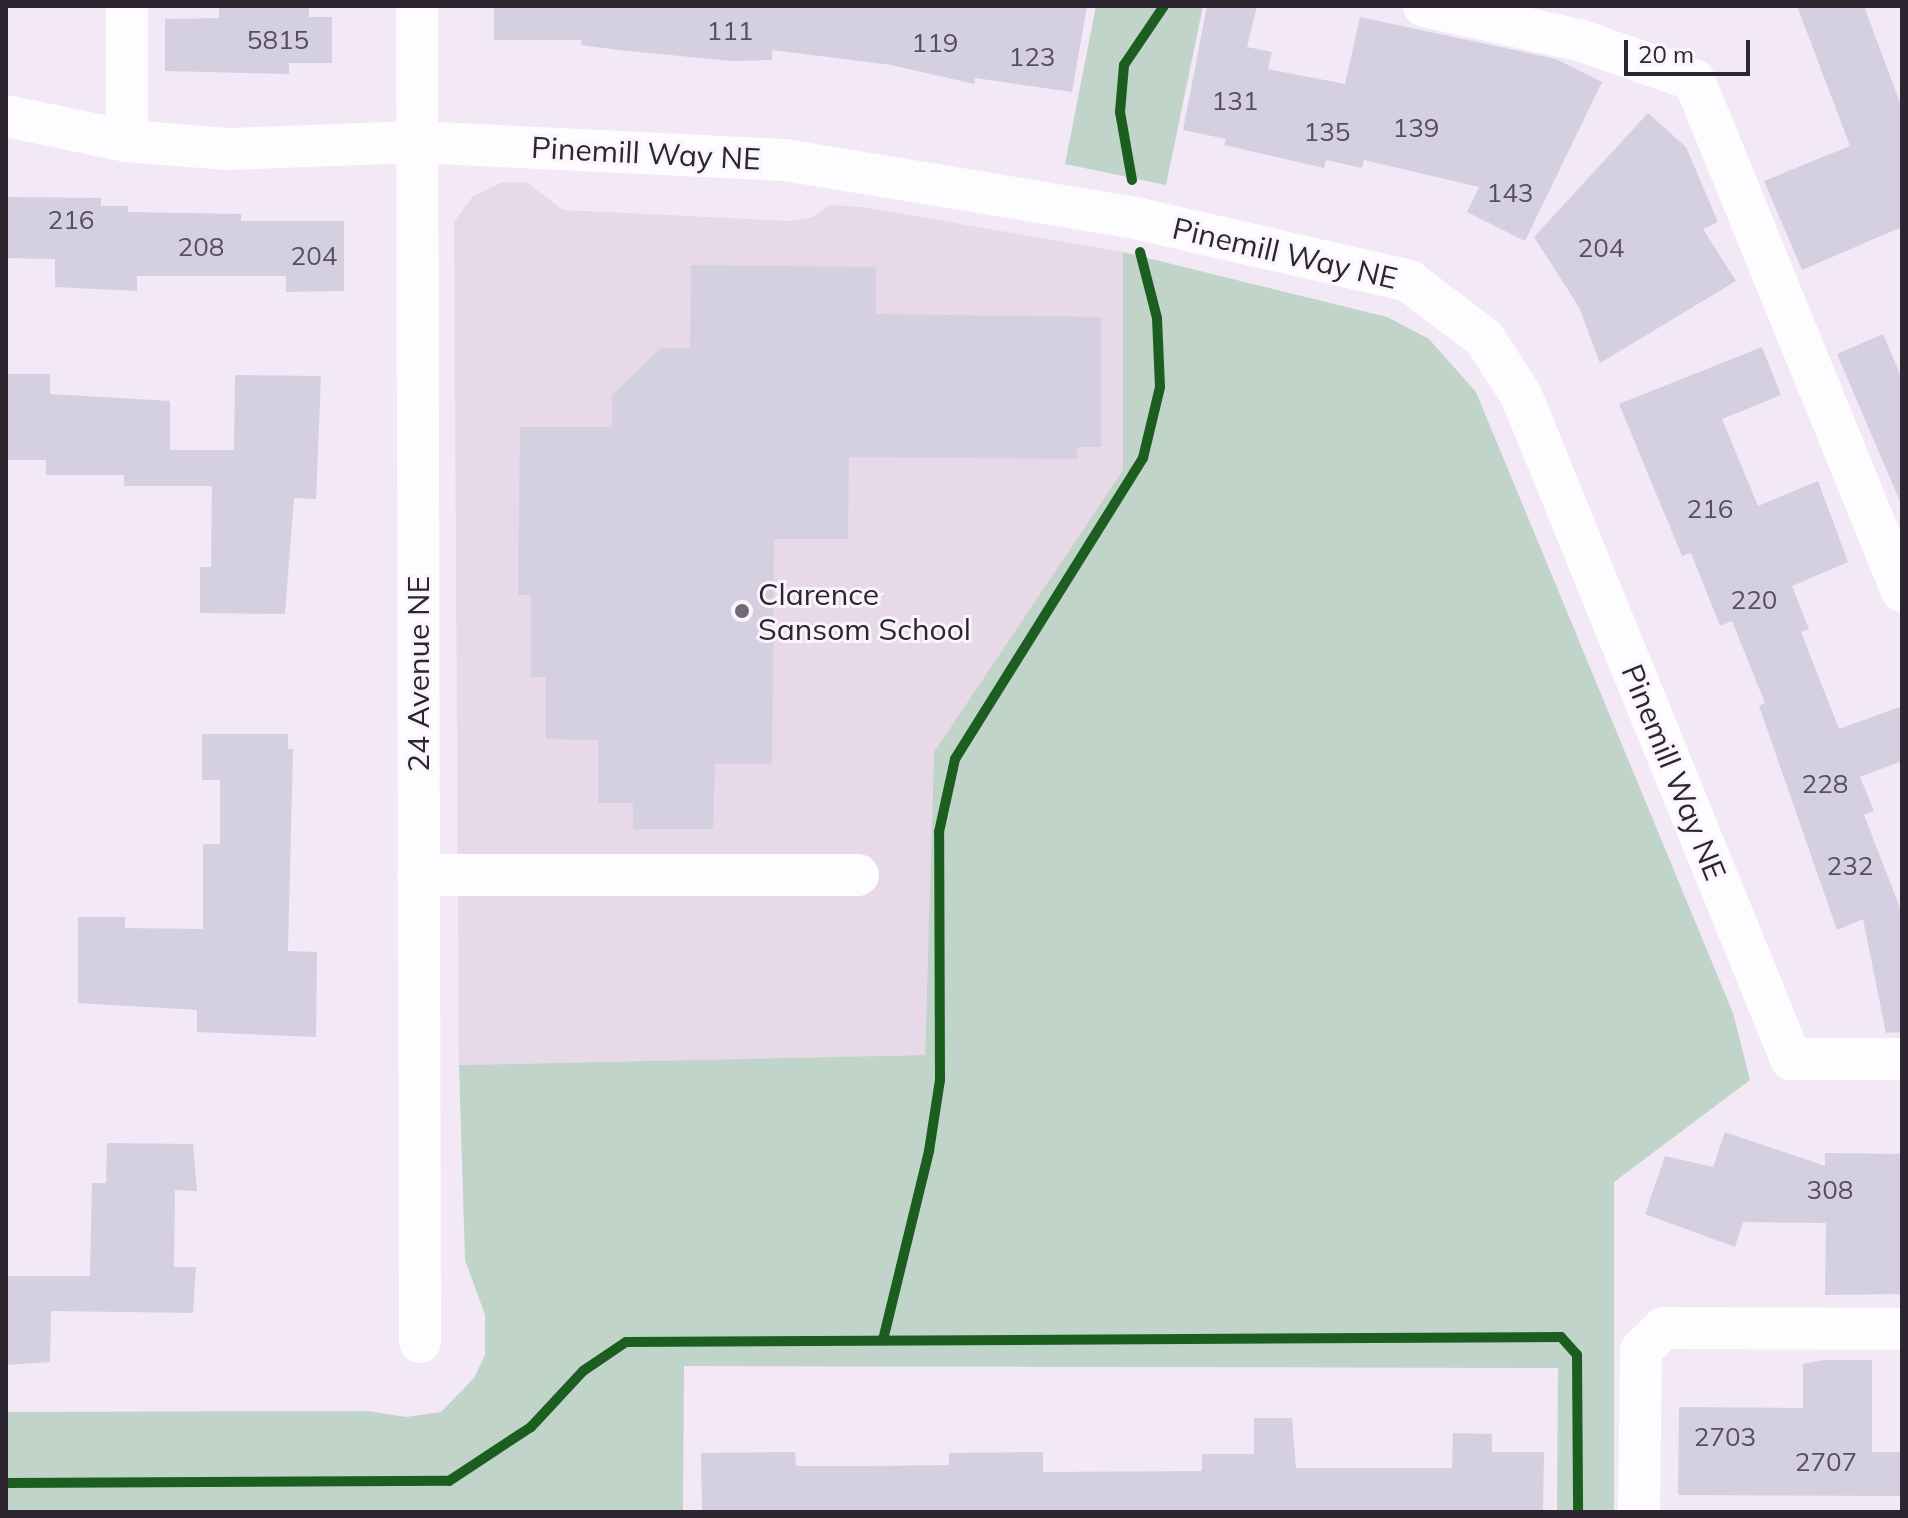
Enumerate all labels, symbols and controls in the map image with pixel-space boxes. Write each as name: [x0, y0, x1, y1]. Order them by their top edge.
house number: 111: [707, 15, 753, 47]
house number: 5815: [247, 24, 309, 56]
scale bar: [1628, 24, 1754, 74]
house number: 119: [912, 27, 958, 59]
text: 20 m: [1638, 39, 1694, 69]
house number: 123: [1009, 41, 1055, 73]
house number: 131: [1212, 85, 1258, 117]
house number: 139: [1393, 112, 1439, 144]
house number: 135: [1304, 116, 1350, 148]
street label: Pinemill Way NE: [530, 129, 762, 177]
house number: 143: [1487, 177, 1533, 209]
house number: 216: [48, 204, 94, 236]
street label: Pinemill Way NE: [1169, 210, 1401, 296]
house number: 208: [178, 231, 224, 263]
house number: 204: [1578, 232, 1624, 264]
house number: 204: [291, 240, 337, 272]
house number: 216: [1687, 493, 1733, 525]
street label: 24 Avenue NE: [400, 576, 436, 772]
place label: Clarence Sansom School: [758, 576, 971, 646]
house number: 220: [1731, 584, 1777, 616]
marker: Clarence Sansom School: [733, 602, 751, 620]
street label: Pinemill Way NE: [1614, 659, 1734, 885]
house number: 228: [1802, 768, 1848, 800]
house number: 232: [1827, 850, 1873, 882]
house number: 308: [1807, 1174, 1853, 1206]
house number: 2703: [1694, 1421, 1756, 1453]
house number: 2707: [1795, 1446, 1857, 1478]

